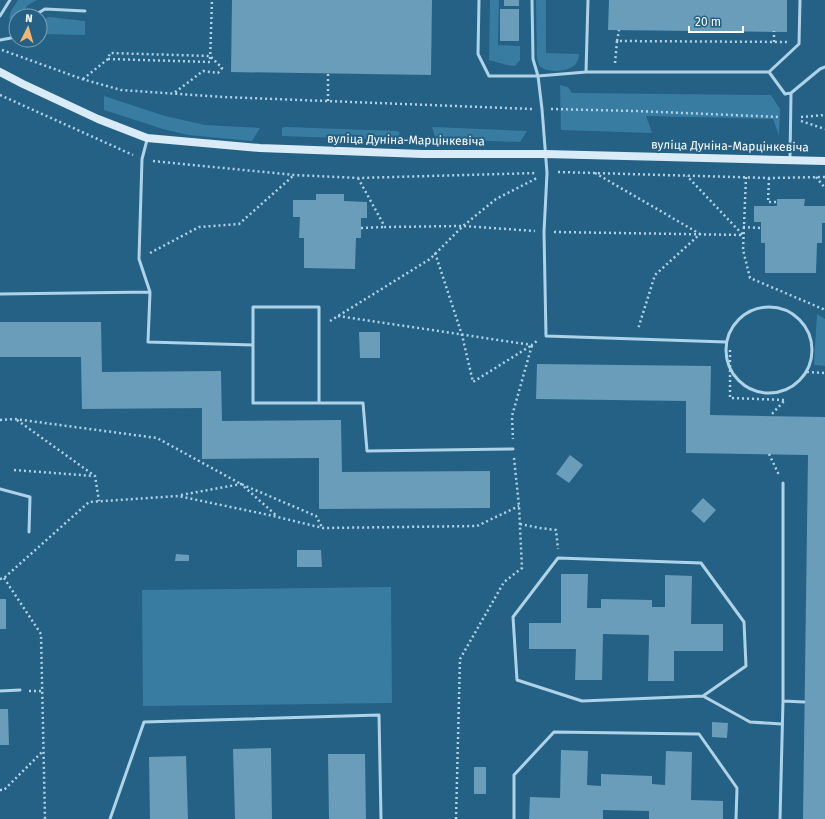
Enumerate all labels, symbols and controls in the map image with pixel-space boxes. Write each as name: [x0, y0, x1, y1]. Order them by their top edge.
north arrow: [8, 8, 48, 48]
scale bar: [689, 8, 743, 34]
text: N: [25, 12, 33, 25]
text: 20 m: [695, 15, 721, 29]
street label: вуліца Дуніна-Марцінкевіча: [327, 132, 485, 148]
street label: вуліца Дуніна-Марцінкевіча: [651, 138, 809, 154]

